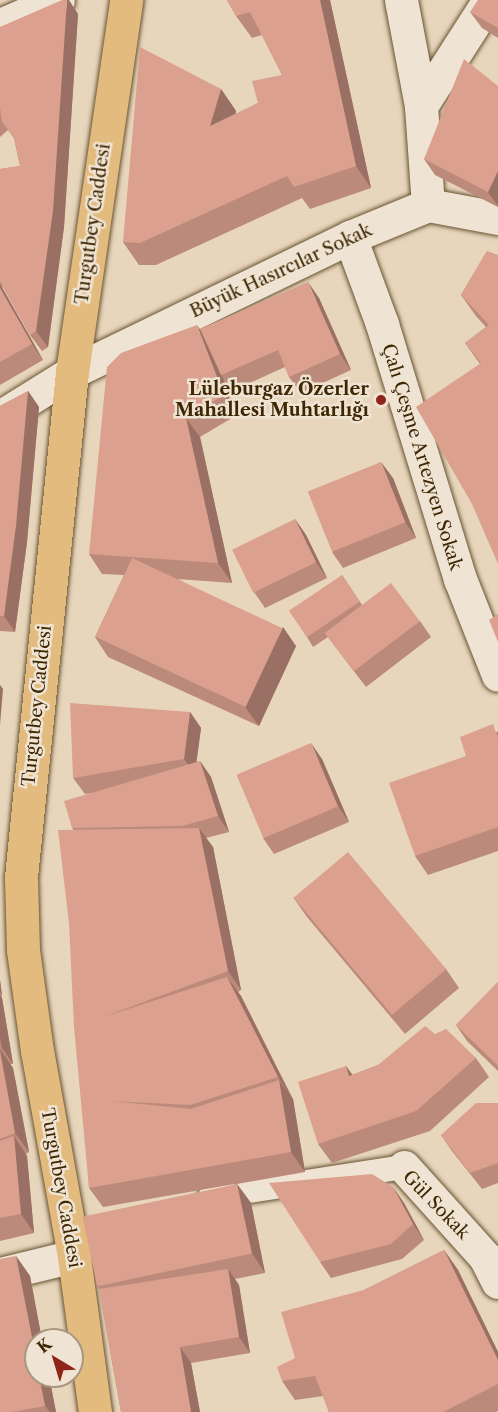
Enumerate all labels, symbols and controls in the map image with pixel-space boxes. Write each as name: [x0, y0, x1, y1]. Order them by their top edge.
street label: Turgutbey Caddesi: [71, 142, 115, 306]
street label: Büyük Hasırcılar Sokak: [186, 219, 376, 323]
street label: Çalı Çeşme Artezyen Sokak: [377, 341, 467, 573]
place label: Lüleburgaz Özerler Mahallesi Muhtarlığı: [175, 379, 369, 422]
marker: Lüleburgaz Özerler Mahallesi Muhtarlığı: [374, 393, 388, 407]
street label: Turgutbey Caddesi: [18, 624, 56, 788]
street label: Turgutbey Caddesi: [36, 1106, 86, 1270]
street label: Gül Sokak: [398, 1166, 474, 1244]
north arrow: [24, 1328, 84, 1388]
text: K: [33, 1334, 55, 1357]

